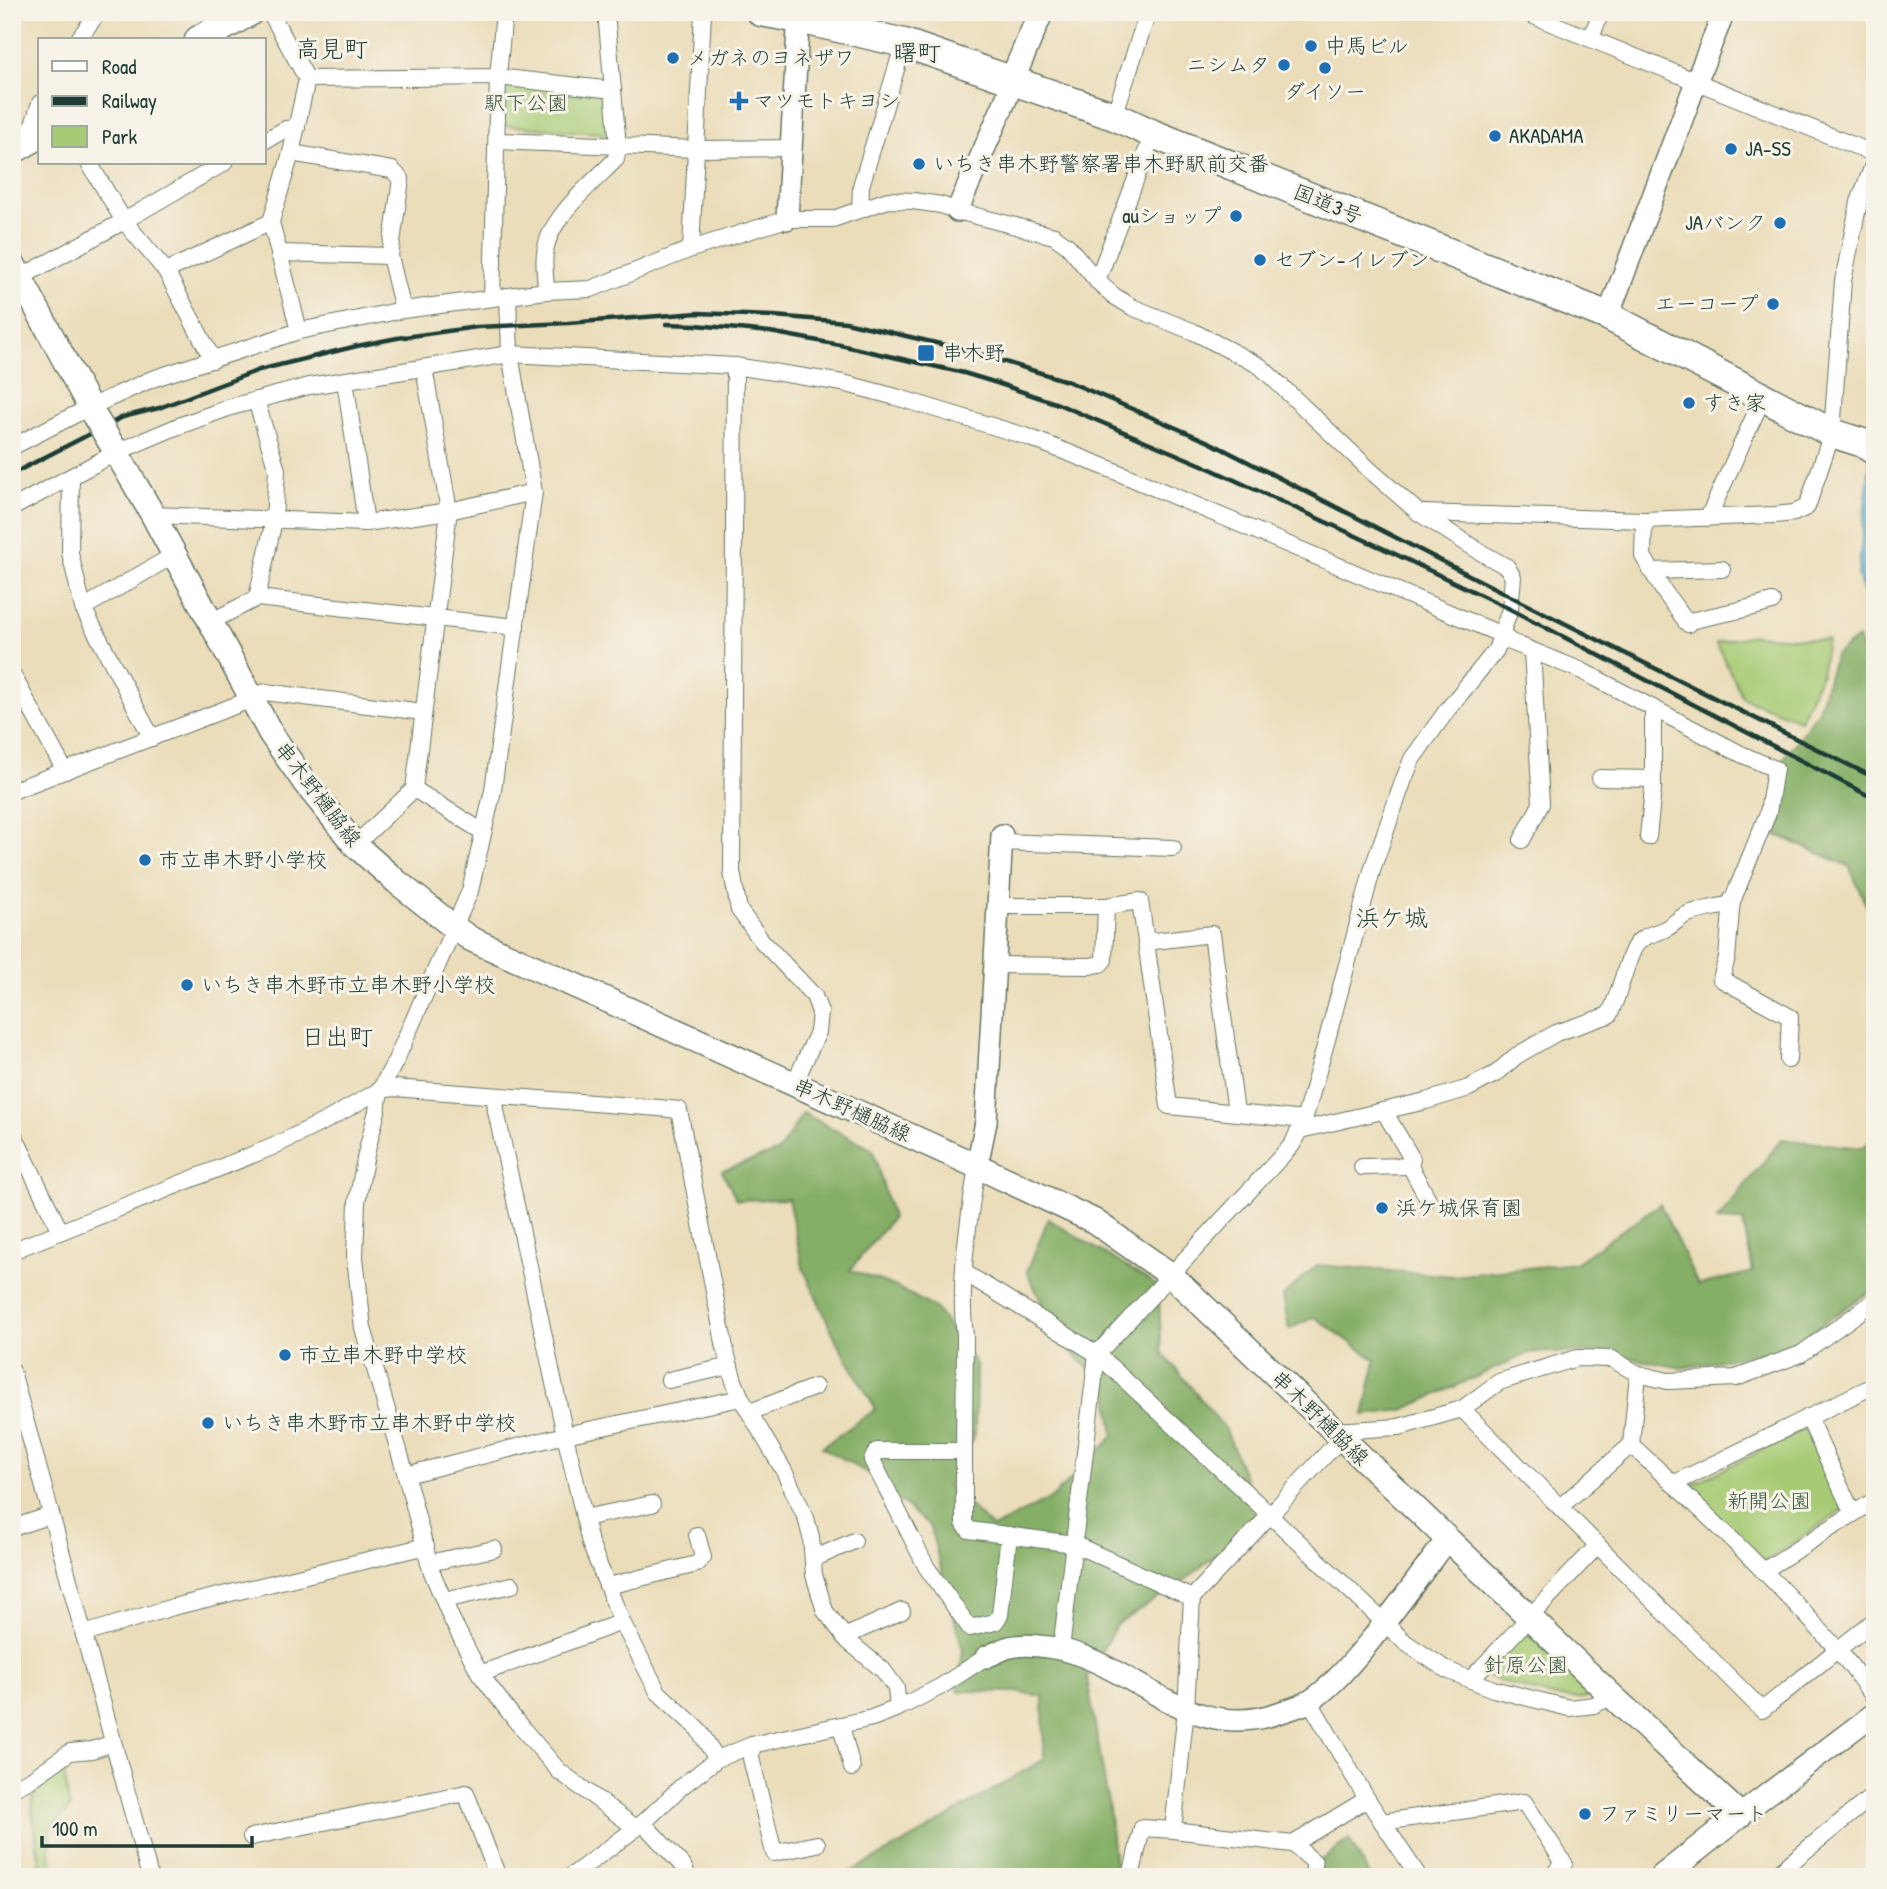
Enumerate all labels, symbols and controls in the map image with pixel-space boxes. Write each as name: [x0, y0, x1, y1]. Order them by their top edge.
place label: 中馬ビル: [1325, 31, 1409, 60]
district label: 高見町: [296, 32, 368, 64]
district label: 曙町: [893, 36, 941, 68]
legend: [38, 38, 266, 164]
marker: 中馬ビル: [1303, 38, 1319, 54]
place label: メガネのヨネザワ: [687, 43, 855, 72]
marker: メガネのヨネザワ: [665, 50, 681, 66]
place label: ニシムタ: [1186, 50, 1270, 79]
text: Road: [102, 52, 136, 81]
marker: ニシムタ: [1276, 57, 1292, 73]
marker: ダイソー: [1317, 60, 1333, 76]
place label: ダイソー: [1284, 77, 1366, 106]
text: Railway: [102, 86, 157, 115]
place label: マツモトキヨシ: [753, 86, 900, 115]
park label: 駅下公園: [484, 88, 568, 117]
marker: マツモトキヨシ: [731, 93, 747, 109]
place label: AKADAMA: [1509, 121, 1583, 150]
text: Park: [102, 122, 137, 151]
marker: AKADAMA: [1487, 128, 1503, 144]
place label: JA-SS: [1745, 134, 1791, 163]
marker: JA-SS: [1723, 141, 1739, 157]
place label: いちき串木野警察署串木野駅前交番: [933, 149, 1269, 178]
marker: いちき串木野警察署串木野駅前交番: [911, 156, 927, 172]
street label: 国道3号: [1289, 177, 1367, 231]
place label: auショップ: [1122, 201, 1222, 230]
marker: auショップ: [1228, 208, 1244, 224]
place label: JAバンク: [1685, 208, 1766, 237]
marker: JAバンク: [1772, 215, 1788, 231]
place label: セブン-イレブン: [1274, 245, 1429, 274]
marker: セブン-イレブン: [1252, 252, 1268, 268]
place label: エーコープ: [1655, 289, 1759, 318]
marker: エーコープ: [1765, 296, 1781, 312]
place label: 串木野: [942, 338, 1005, 367]
marker: 串木野: [916, 343, 936, 363]
place label: すき家: [1703, 388, 1766, 417]
marker: すき家: [1681, 395, 1697, 411]
street label: 串木野樋脇線: [268, 735, 369, 852]
place label: 市立串木野小学校: [159, 845, 327, 874]
marker: 市立串木野小学校: [137, 852, 153, 868]
district label: 浜ケ城: [1356, 901, 1428, 933]
place label: いちき串木野市立串木野小学校: [201, 970, 495, 999]
marker: いちき串木野市立串木野小学校: [179, 977, 195, 993]
district label: 日出町: [301, 1020, 373, 1052]
street label: 串木野樋脇線: [789, 1071, 916, 1148]
place label: 浜ケ城保育園: [1396, 1193, 1522, 1222]
marker: 浜ケ城保育園: [1374, 1200, 1390, 1216]
place label: 市立串木野中学校: [299, 1340, 467, 1369]
marker: 市立串木野中学校: [277, 1347, 293, 1363]
street label: 串木野樋脇線: [1265, 1363, 1376, 1472]
place label: いちき串木野市立串木野中学校: [222, 1408, 516, 1437]
marker: いちき串木野市立串木野中学校: [200, 1415, 216, 1431]
park label: 新開公園: [1727, 1486, 1811, 1515]
park label: 針原公園: [1484, 1650, 1568, 1679]
place label: ファミリーマート: [1599, 1799, 1767, 1828]
scale bar: [42, 1805, 252, 1849]
marker: ファミリーマート: [1577, 1806, 1593, 1822]
text: 100 m: [52, 1814, 98, 1843]

